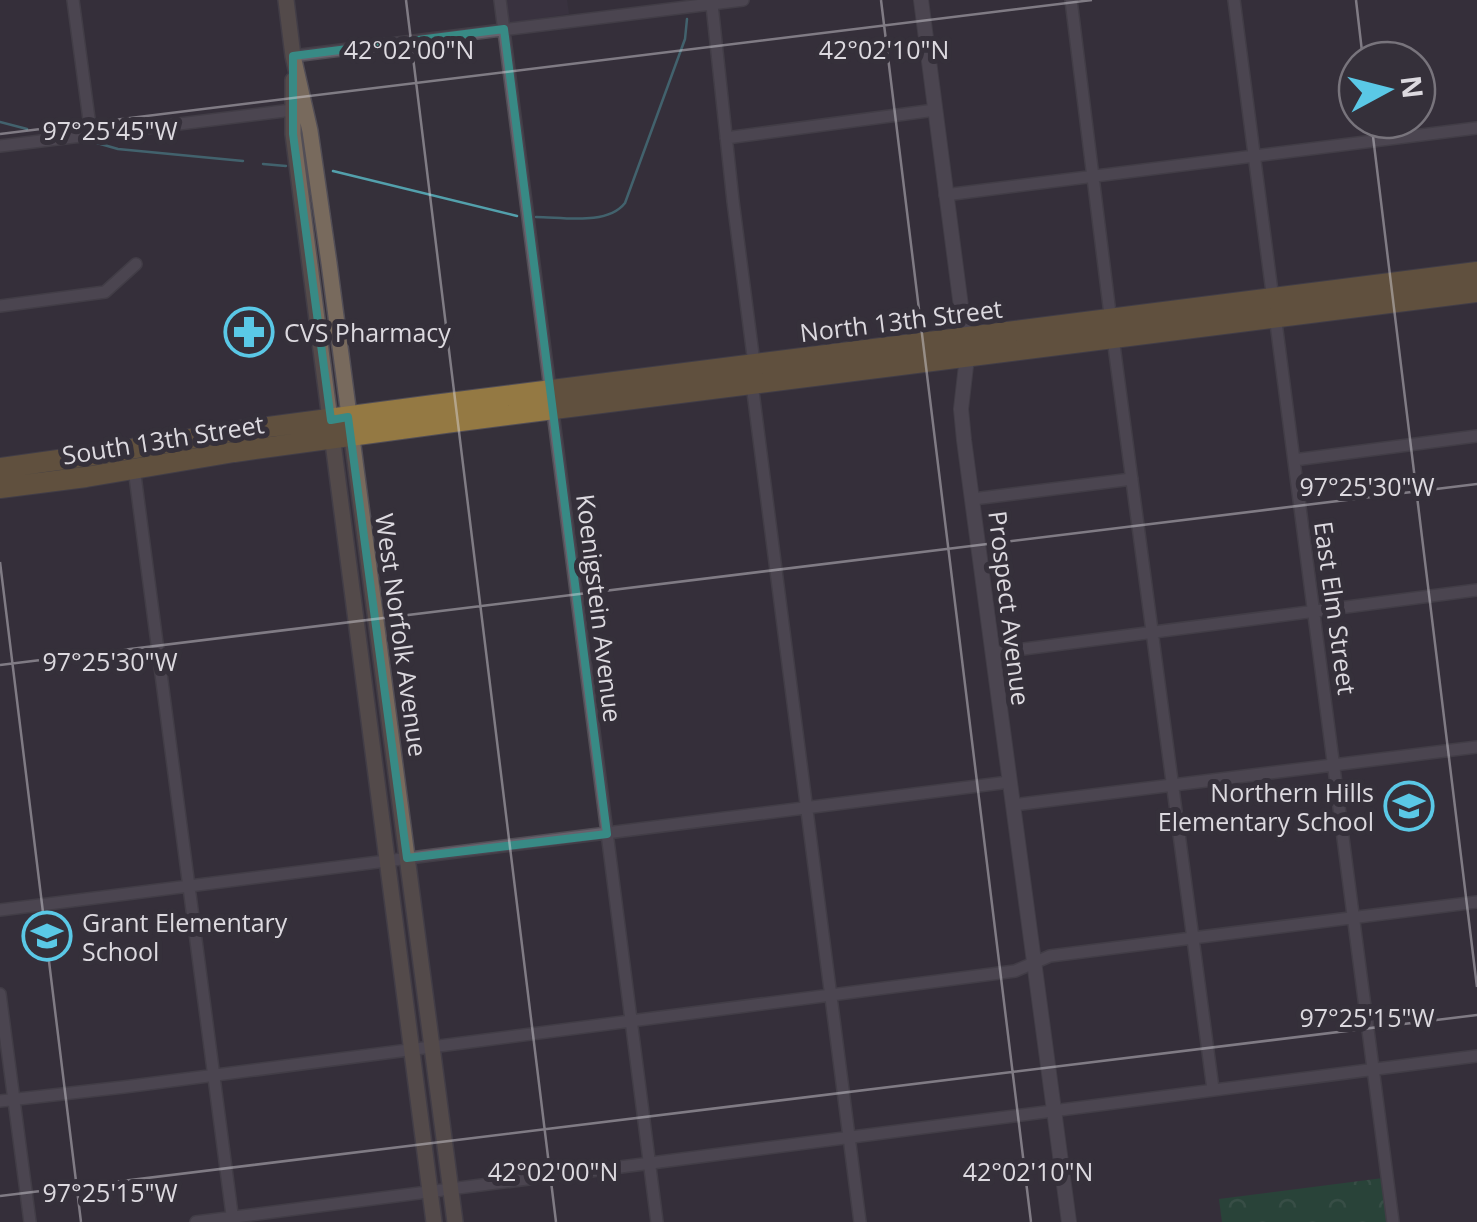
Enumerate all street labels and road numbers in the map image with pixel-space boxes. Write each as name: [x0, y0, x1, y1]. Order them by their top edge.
street label: North 13th Street: [798, 291, 1004, 349]
street label: South 13th Street: [60, 406, 266, 472]
street label: Koenigstein Avenue: [569, 492, 631, 724]
street label: Prospect Avenue: [981, 509, 1039, 707]
street label: West Norfolk Avenue: [368, 511, 436, 759]
street label: East Elm Street: [1307, 519, 1365, 697]

